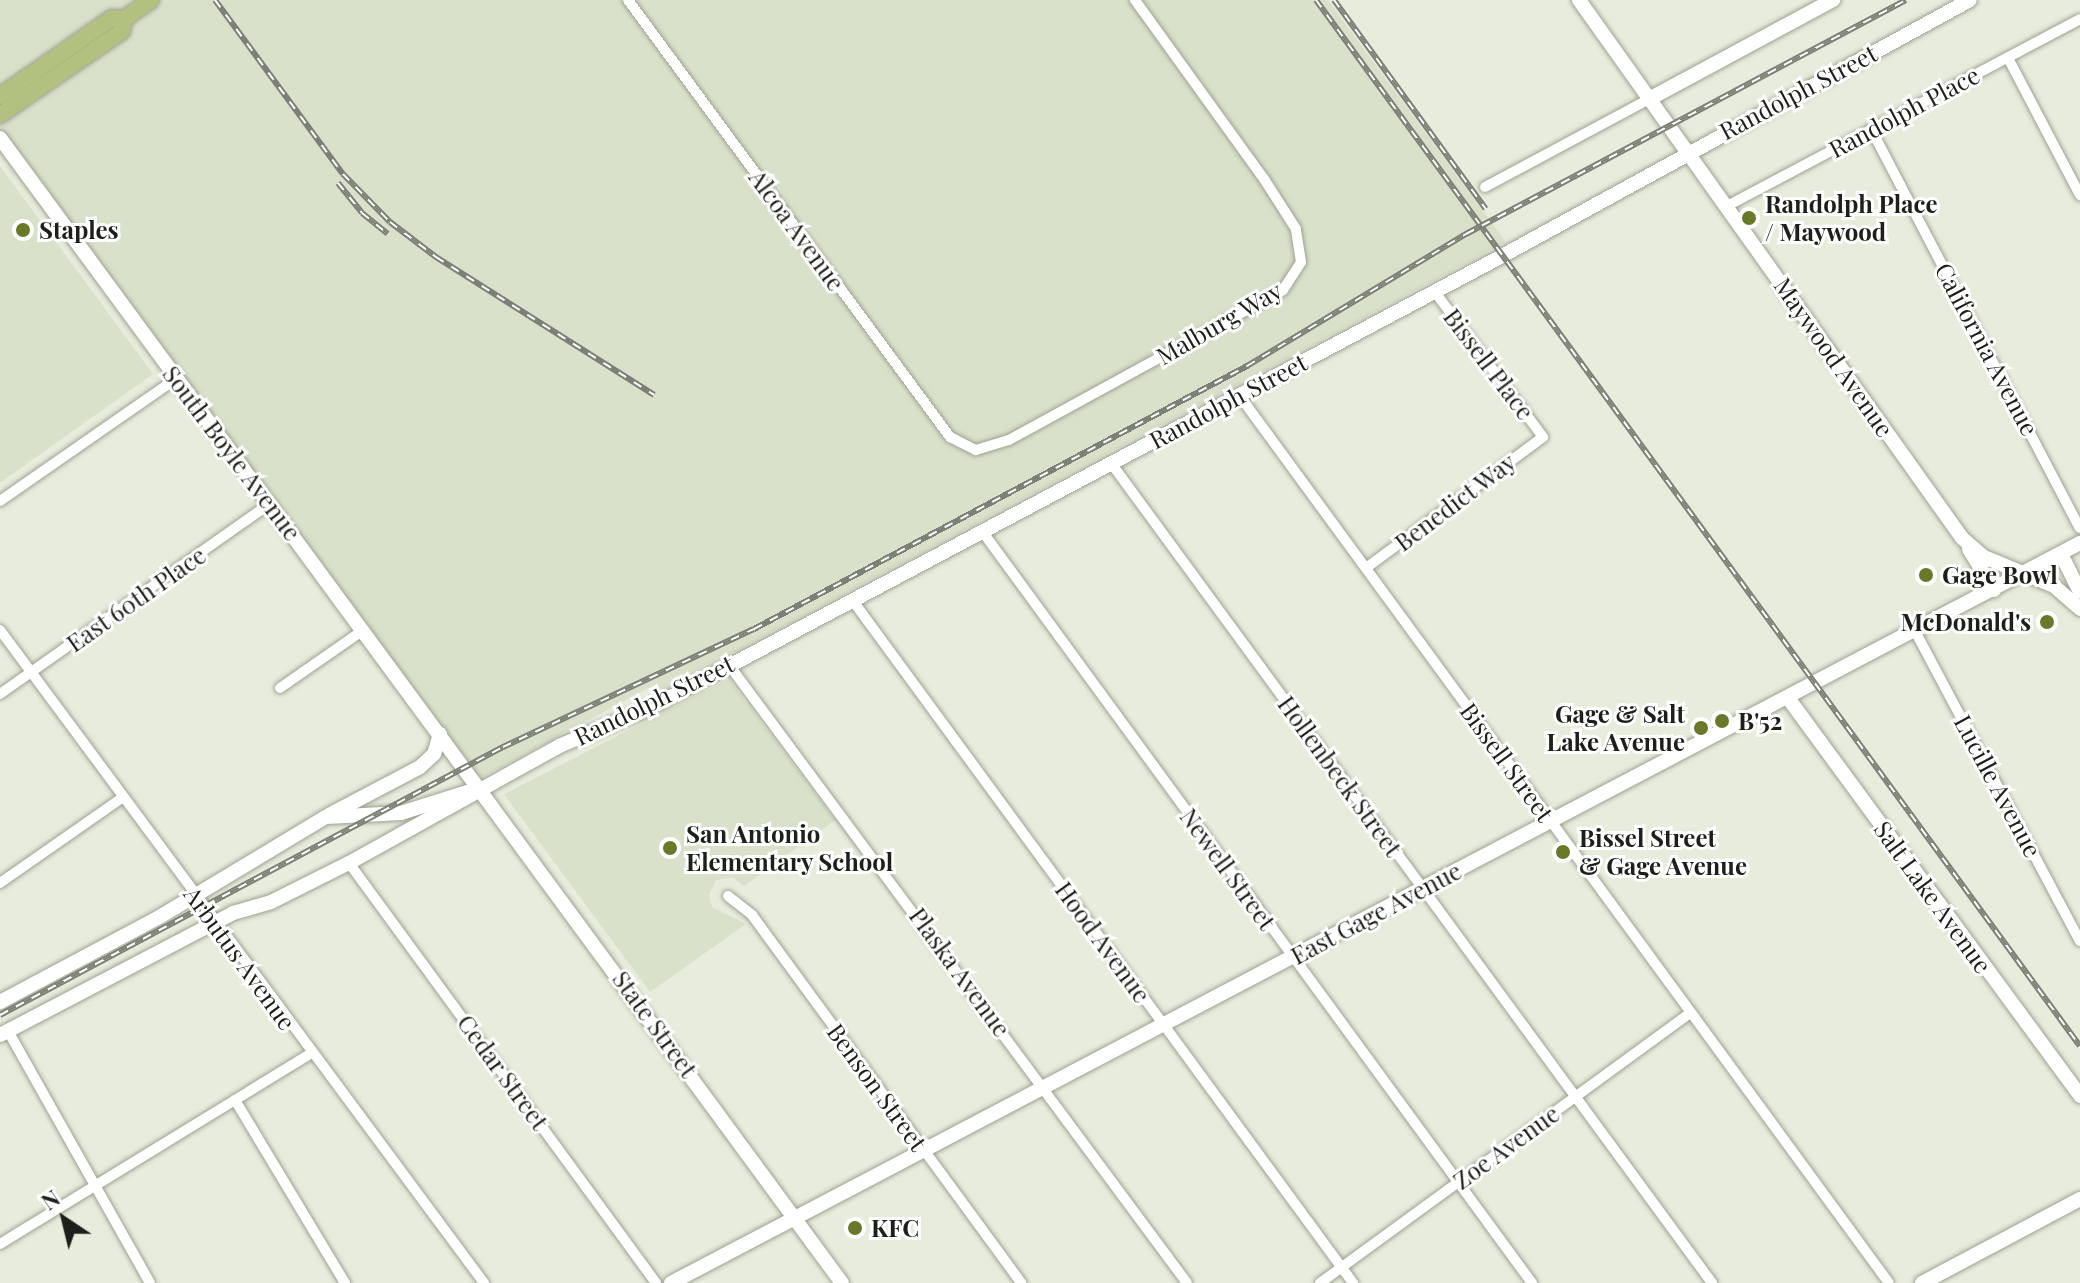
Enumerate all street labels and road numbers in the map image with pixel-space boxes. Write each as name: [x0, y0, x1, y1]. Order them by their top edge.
street label: Randolph Street: [1714, 38, 1882, 146]
street label: Randolph Place: [1824, 60, 1984, 164]
street label: Alcoa Avenue: [743, 163, 851, 297]
street label: California Avenue: [1929, 257, 2045, 441]
street label: Maywood Avenue: [1768, 272, 1900, 442]
street label: Malburg Way: [1151, 275, 1287, 371]
street label: Bissell Place: [1438, 303, 1540, 425]
street label: Randolph Street: [1144, 347, 1312, 455]
street label: South Boyle Avenue: [157, 360, 307, 546]
street label: Benedict Way: [1388, 447, 1522, 557]
street label: East 60th Place: [61, 540, 211, 658]
street label: Randolph Street: [569, 649, 739, 751]
street label: Hollenbeck Street: [1272, 690, 1408, 862]
street label: Bissell Street: [1454, 697, 1560, 827]
street label: Lucille Avenue: [1948, 710, 2048, 862]
street label: Newell Street: [1174, 803, 1282, 935]
street label: Salt Lake Avenue: [1868, 815, 1998, 979]
street label: East Gage Avenue: [1285, 856, 1467, 970]
street label: Hood Avenue: [1049, 876, 1157, 1008]
street label: Arbutus Avenue: [178, 880, 302, 1036]
street label: Plaska Avenue: [903, 901, 1017, 1043]
street label: State Street: [607, 965, 703, 1083]
street label: Cedar Street: [451, 1009, 555, 1135]
street label: Benson Street: [821, 1018, 933, 1156]
street label: Zoe Avenue: [1447, 1099, 1565, 1195]

